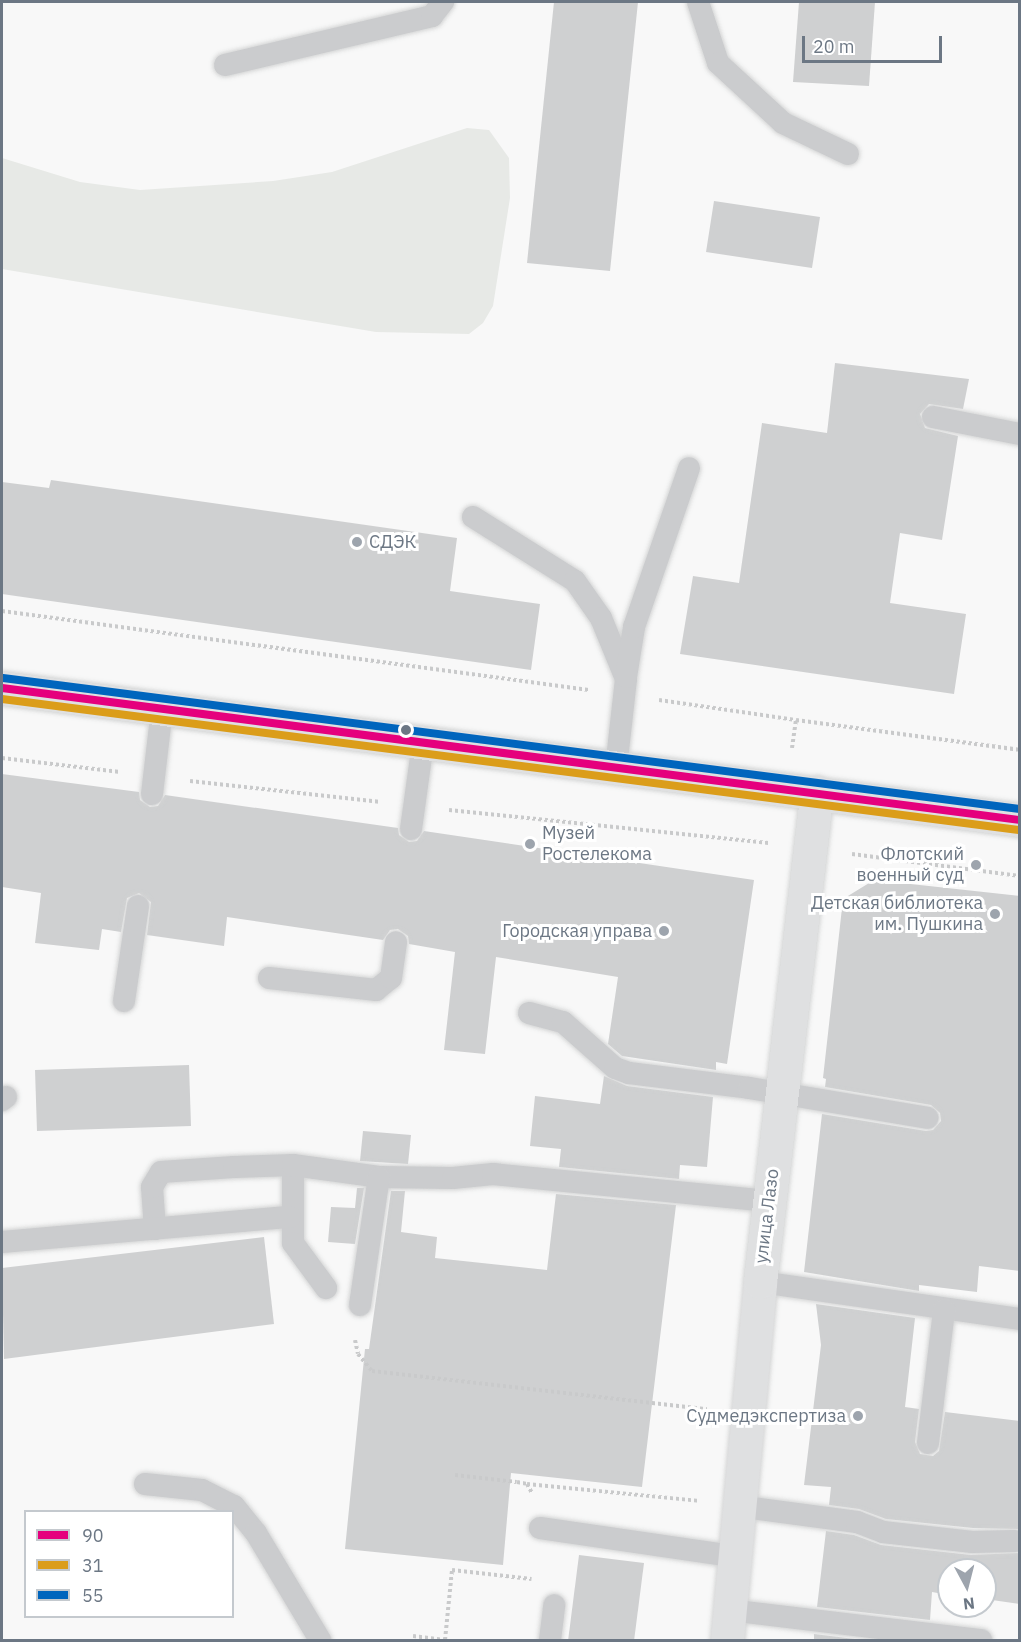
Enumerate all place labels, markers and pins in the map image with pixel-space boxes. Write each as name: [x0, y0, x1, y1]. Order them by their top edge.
place label: СДЭК: [369, 531, 416, 553]
marker: СДЭК: [350, 535, 364, 549]
unlabelled marker: [400, 724, 412, 736]
place label: Музей Ростелекома: [542, 823, 652, 866]
marker: Музей Ростелекома: [523, 837, 537, 851]
place label: Флотский военный суд: [857, 844, 964, 886]
marker: Флотский военный суд: [969, 858, 983, 872]
place label: Детская библиотека им. Пушкина: [811, 893, 983, 936]
marker: Детская библиотека им. Пушкина: [988, 907, 1002, 921]
place label: Городская управа: [502, 920, 652, 942]
marker: Городская управа: [657, 924, 671, 938]
place label: Судмедэкспертиза: [686, 1405, 846, 1427]
marker: Судмедэкспертиза: [851, 1409, 865, 1423]

